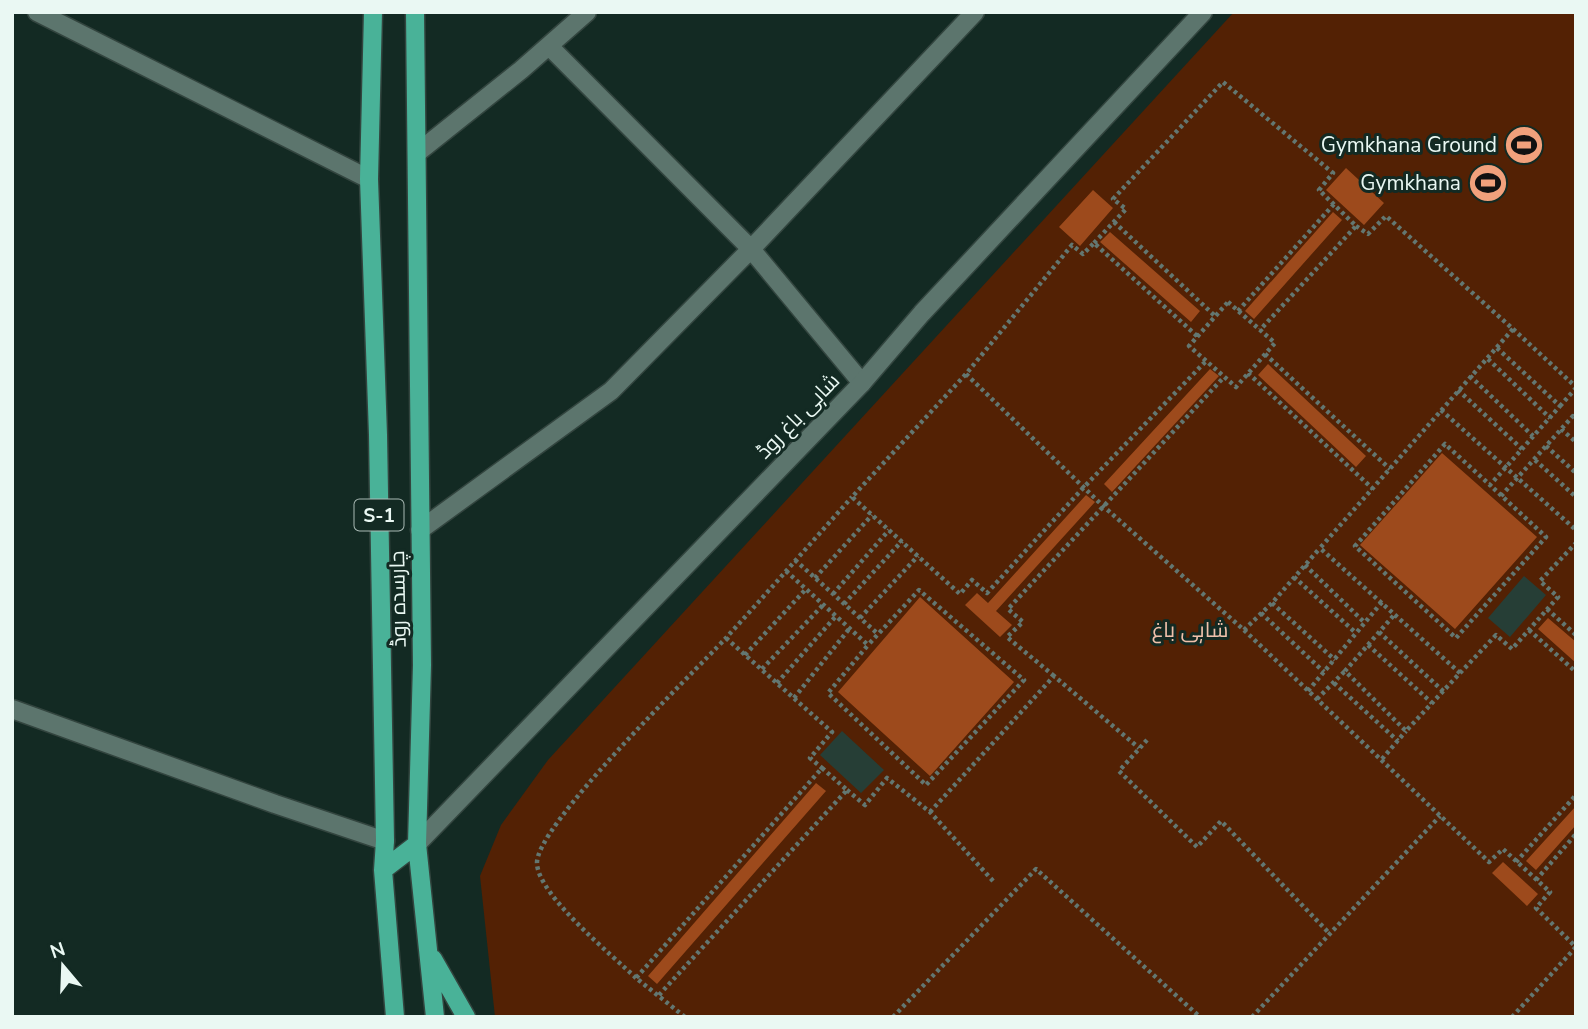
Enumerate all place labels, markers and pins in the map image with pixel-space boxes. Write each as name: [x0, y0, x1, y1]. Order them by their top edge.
sports icon: Gymkhana Ground: [1503, 124, 1545, 166]
place label: Gymkhana Ground: [1321, 131, 1497, 159]
sports icon: Gymkhana: [1467, 162, 1509, 204]
place label: Gymkhana: [1360, 169, 1461, 197]

